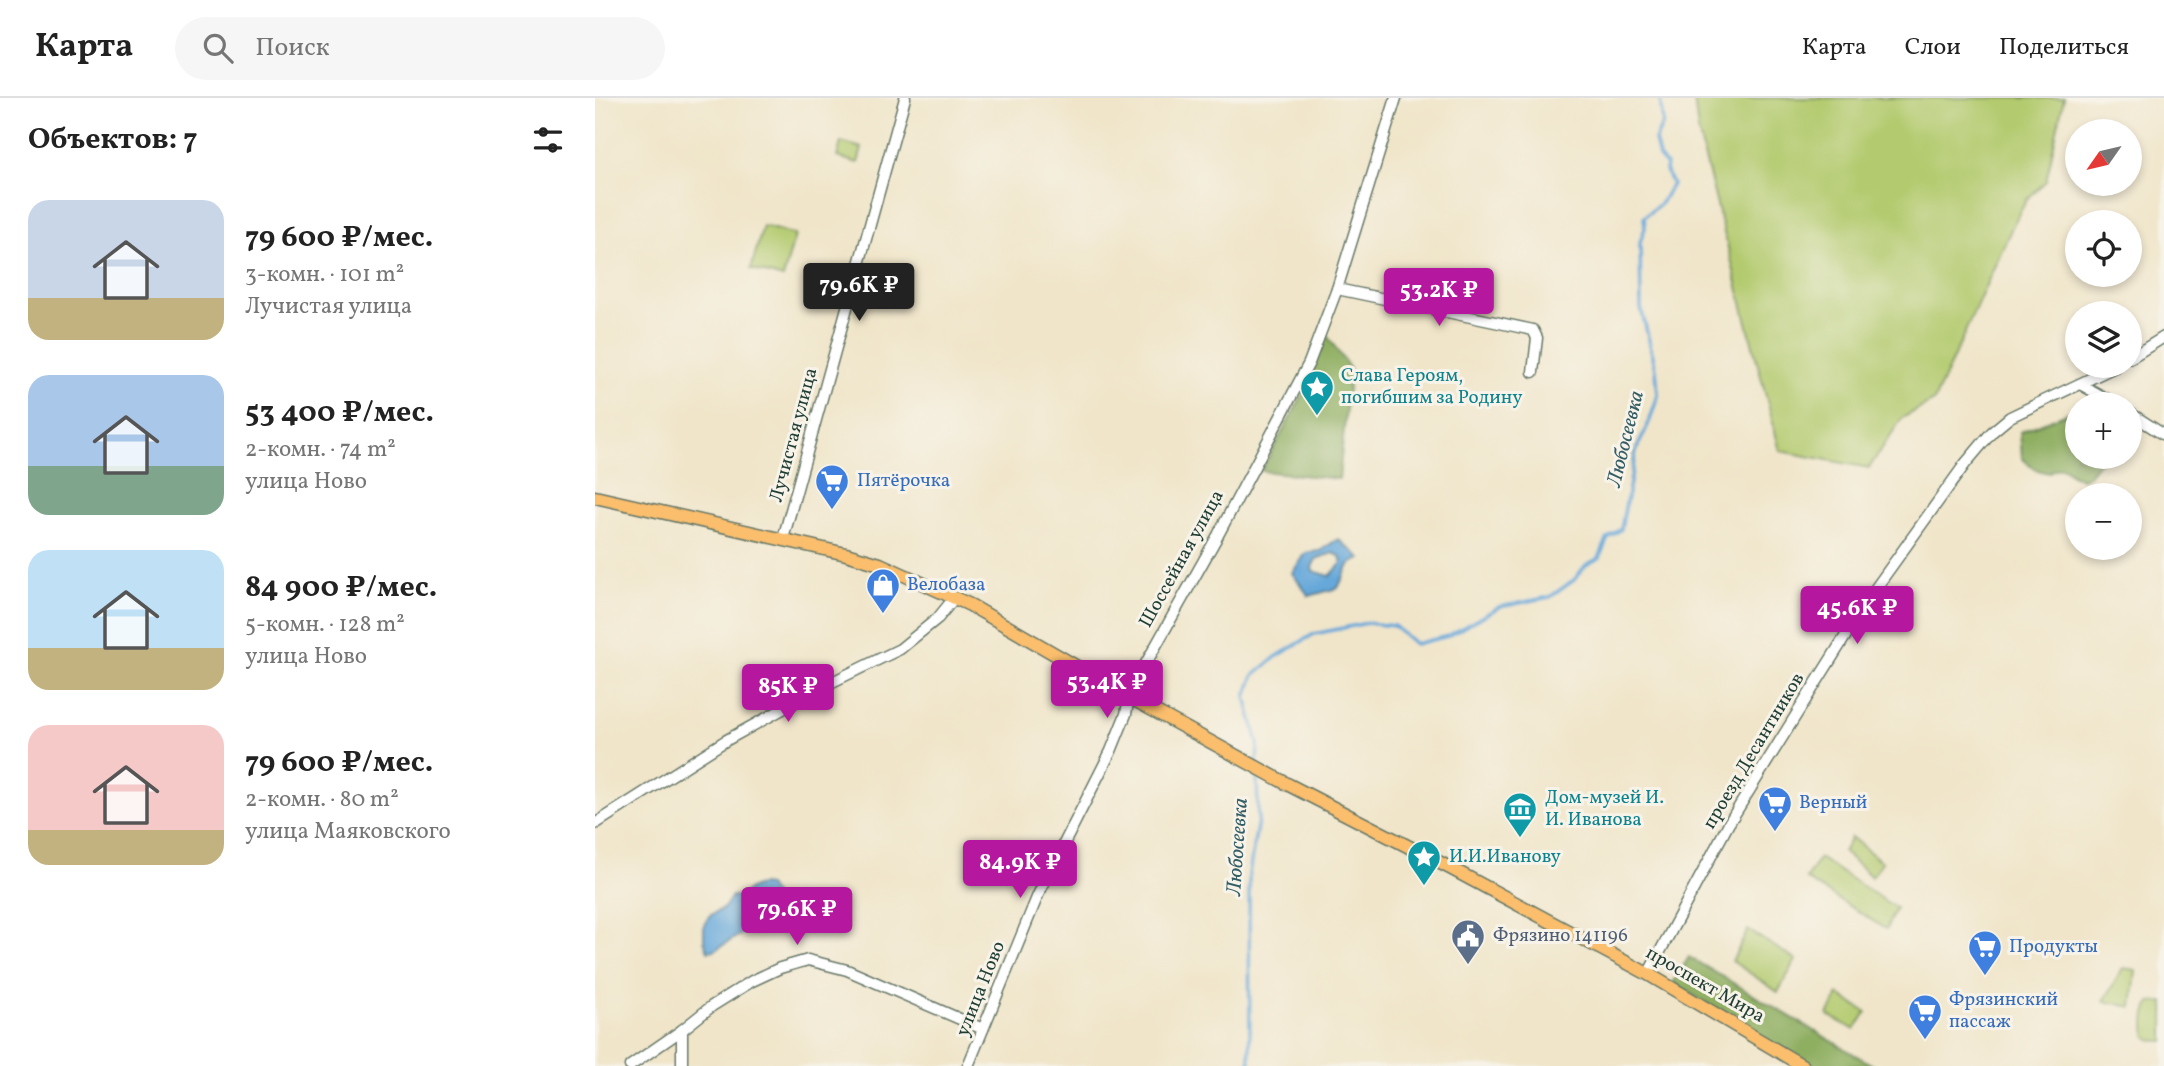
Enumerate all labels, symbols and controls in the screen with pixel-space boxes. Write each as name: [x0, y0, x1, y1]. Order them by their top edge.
search box: [175, 17, 665, 80]
text: Карта: [35, 25, 133, 71]
icon: search: [199, 29, 237, 67]
text: Поиск: [255, 30, 330, 66]
text: Карта: [1802, 31, 1867, 65]
text: Слои: [1905, 31, 1961, 65]
text: Поделиться: [1999, 31, 2129, 65]
text: Объектов: 7: [28, 119, 198, 161]
north arrow: [2065, 119, 2142, 196]
map controls: [2065, 119, 2142, 560]
icon: filters: [529, 121, 567, 159]
button: locate: [2065, 210, 2142, 287]
text: 79 600 ₽/мес.: [245, 217, 433, 259]
icon: home: [84, 228, 168, 312]
text: 3-комн. · 101 m²: [245, 259, 404, 291]
pin: 79.6K ₽: [794, 264, 924, 323]
pin: 53.2K ₽: [1374, 268, 1504, 328]
text: 79.6K ₽: [819, 270, 899, 302]
text: 53.2K ₽: [1400, 275, 1478, 307]
text: Лучистая улица: [245, 291, 412, 323]
button: layers: [2065, 301, 2142, 378]
place label: Слава Героям, погибшим за Родину: [1341, 363, 1523, 411]
street label: Лучистая улица: [764, 365, 824, 505]
place icon: Слава Героям, погибшим за Родину: [1298, 368, 1336, 417]
water label: Любосеевка: [1600, 388, 1652, 491]
text: 53 400 ₽/мес.: [245, 392, 434, 434]
button: +: [2065, 392, 2142, 469]
icon: home: [84, 403, 168, 487]
text: 2-комн. · 74 m²: [245, 434, 396, 466]
supermarket icon: Пятёрочка: [813, 462, 851, 511]
text: улица Ново: [245, 466, 367, 498]
place label: Пятёрочка: [857, 468, 950, 494]
button: −: [2065, 483, 2142, 560]
street label: Шоссейная улица: [1133, 485, 1231, 633]
shop icon: Велобаза: [864, 566, 902, 615]
text: 84 900 ₽/мес.: [245, 567, 437, 609]
place label: Велобаза: [907, 572, 986, 598]
icon: home: [84, 578, 168, 662]
pin: 45.6K ₽: [1792, 587, 1922, 646]
text: 45.6K ₽: [1817, 593, 1897, 625]
text: 5-комн. · 128 m²: [245, 609, 405, 641]
text: улица Ново: [245, 641, 367, 673]
pin: 53.4K ₽: [1042, 660, 1172, 720]
pin: 85K ₽: [739, 664, 837, 724]
text: 53.4K ₽: [1067, 667, 1147, 699]
street label: проезд Десантников: [1697, 668, 1811, 834]
text: 85K ₽: [758, 671, 818, 703]
text: 79 600 ₽/мес.: [245, 742, 433, 784]
icon: home: [84, 753, 168, 837]
text: 2-комн. · 80 m²: [245, 784, 399, 816]
supermarket icon: Верный: [1756, 784, 1794, 833]
place label: Дом-музей И. И. Иванова: [1545, 785, 1664, 833]
museum icon: Дом-музей И. И. Иванова: [1501, 790, 1539, 839]
place label: Верный: [1799, 790, 1867, 816]
water label: Любосеевка: [1220, 797, 1256, 898]
text: улица Маяковского: [245, 816, 451, 848]
place icon: И.И.Иванову: [1405, 838, 1443, 887]
pin: 84.9K ₽: [955, 840, 1085, 900]
place label: И.И.Иванову: [1449, 844, 1561, 870]
text: 84.9K ₽: [979, 847, 1061, 879]
pin: 79.6K ₽: [732, 888, 862, 947]
text: 79.6K ₽: [757, 894, 837, 926]
public building icon: Фрязино 141196: [1449, 917, 1487, 966]
place label: Фрязино 141196: [1493, 923, 1628, 949]
supermarket icon: Продукты: [1966, 928, 2004, 977]
place label: Продукты: [2009, 934, 2098, 960]
street label: улица Ново: [950, 937, 1012, 1041]
street label: проспект Мира: [1641, 940, 1769, 1030]
place label: Фрязинский пассаж: [1949, 987, 2058, 1035]
supermarket icon: Фрязинский пассаж: [1906, 992, 1944, 1041]

